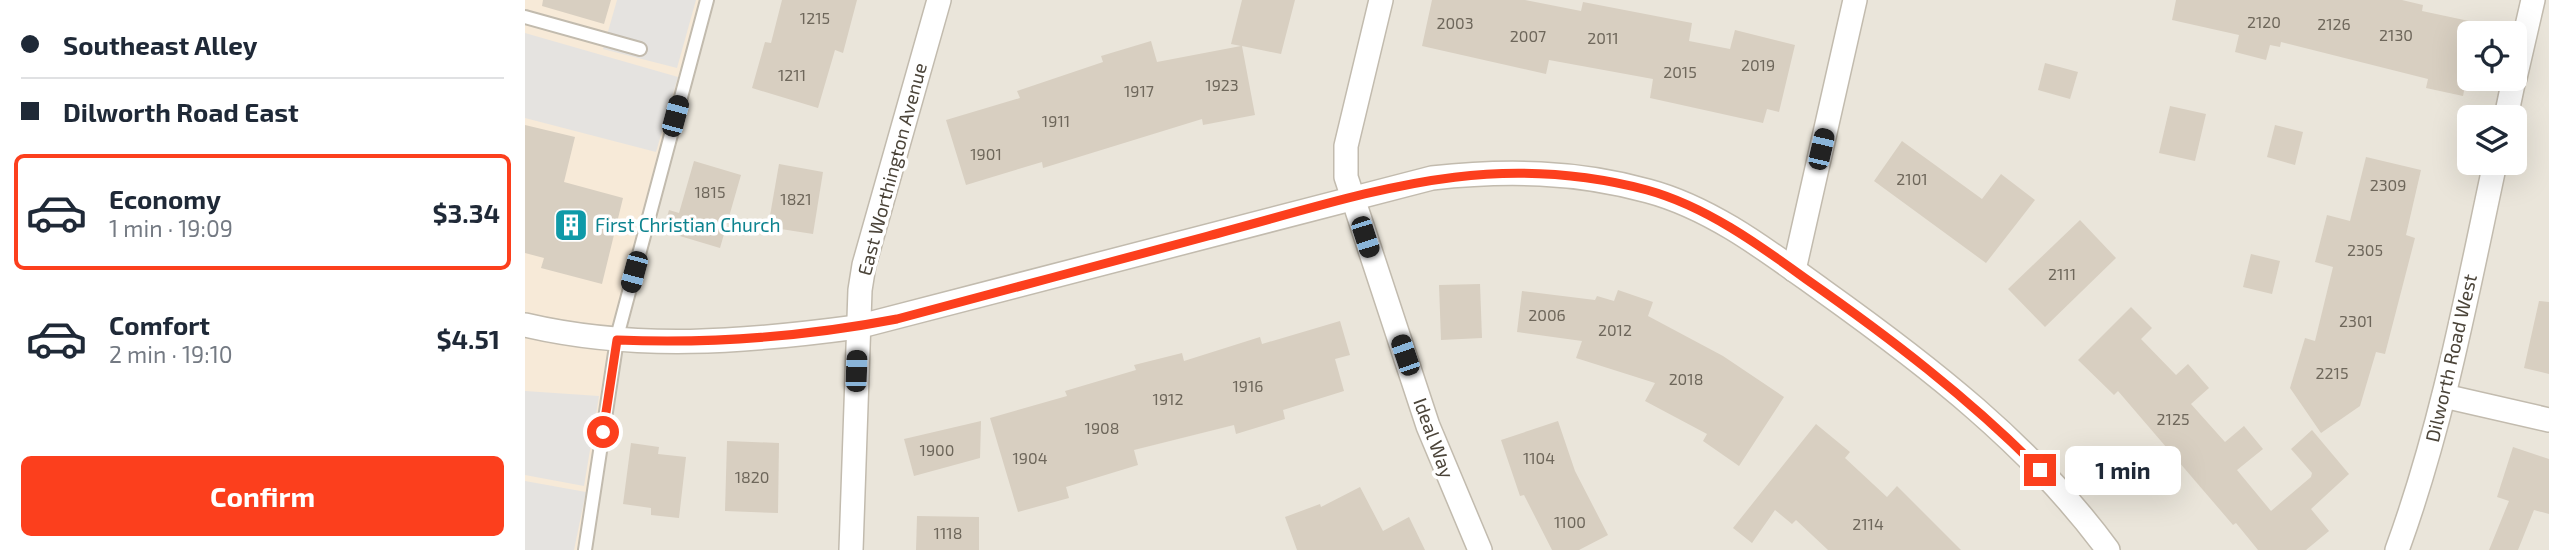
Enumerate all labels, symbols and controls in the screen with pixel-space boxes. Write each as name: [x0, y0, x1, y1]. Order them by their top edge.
house number: 1215: [800, 8, 830, 27]
house number: 2120: [2247, 12, 2281, 31]
house number: 2003: [1436, 13, 1474, 32]
house number: 2126: [2317, 14, 2351, 33]
map controls: [2457, 21, 2527, 175]
button: locate: [2457, 21, 2527, 91]
house number: 2130: [2379, 25, 2413, 44]
house number: 2007: [1510, 26, 1546, 45]
house number: 2011: [1587, 28, 1619, 47]
text: Southeast Alley: [63, 29, 258, 60]
house number: 2019: [1741, 55, 1775, 74]
street label: East Worthington Avenue: [852, 60, 931, 278]
house number: 2015: [1663, 62, 1697, 81]
house number: 1211: [778, 65, 806, 84]
house number: 1923: [1205, 75, 1239, 94]
house number: 1917: [1124, 81, 1154, 100]
car: [660, 93, 691, 139]
text: Dilworth Road East: [63, 96, 299, 127]
button: layers: [2457, 105, 2527, 175]
house number: 1911: [1042, 111, 1070, 130]
car: [1807, 126, 1836, 172]
house number: 1901: [970, 144, 1002, 163]
house number: 2101: [1896, 169, 1928, 188]
house number: 2309: [2370, 175, 2406, 194]
icon: car: [25, 181, 88, 244]
house number: 1815: [694, 182, 726, 201]
text: Economy: [109, 183, 221, 214]
house number: 1821: [780, 189, 812, 208]
text: $3.34: [433, 197, 500, 228]
building icon: First Christian Church: [552, 206, 590, 244]
place label: First Christian Church: [595, 213, 781, 236]
text: 1 min · 19:09: [109, 214, 233, 242]
car: [1349, 214, 1382, 260]
house number: 2305: [2347, 240, 2383, 259]
car: [619, 249, 650, 295]
house number: 2111: [2048, 264, 2076, 283]
street label: Dilworth Road West: [2420, 272, 2481, 444]
house number: 2006: [1528, 305, 1566, 324]
icon: car: [25, 307, 88, 370]
text: Comfort: [109, 309, 210, 340]
house number: 2301: [2339, 311, 2373, 330]
house number: 2012: [1598, 320, 1632, 339]
text: $4.51: [436, 323, 500, 354]
car: [1389, 332, 1422, 378]
text: 2 min · 19:10: [109, 340, 233, 368]
car: [845, 350, 868, 392]
house number: 2215: [2316, 363, 2348, 382]
house number: 2018: [1669, 369, 1703, 388]
house number: 1916: [1232, 376, 1264, 395]
house number: 1912: [1153, 389, 1183, 408]
street label: Ideal Way: [1409, 394, 1460, 481]
house number: 2125: [2157, 409, 2189, 428]
route start: [587, 416, 619, 448]
house number: 1908: [1085, 418, 1119, 437]
house number: 1900: [920, 440, 954, 459]
callout: 1 min: [2065, 446, 2180, 494]
house number: 1904: [1012, 448, 1048, 467]
house number: 1104: [1523, 448, 1555, 467]
route end: [2024, 454, 2056, 486]
button: Confirm: [21, 456, 504, 536]
text: 1 min: [2095, 456, 2151, 484]
house number: 1820: [735, 467, 769, 486]
house number: 1100: [1554, 512, 1586, 531]
house number: 2114: [1852, 514, 1884, 533]
house number: 1118: [934, 523, 962, 542]

